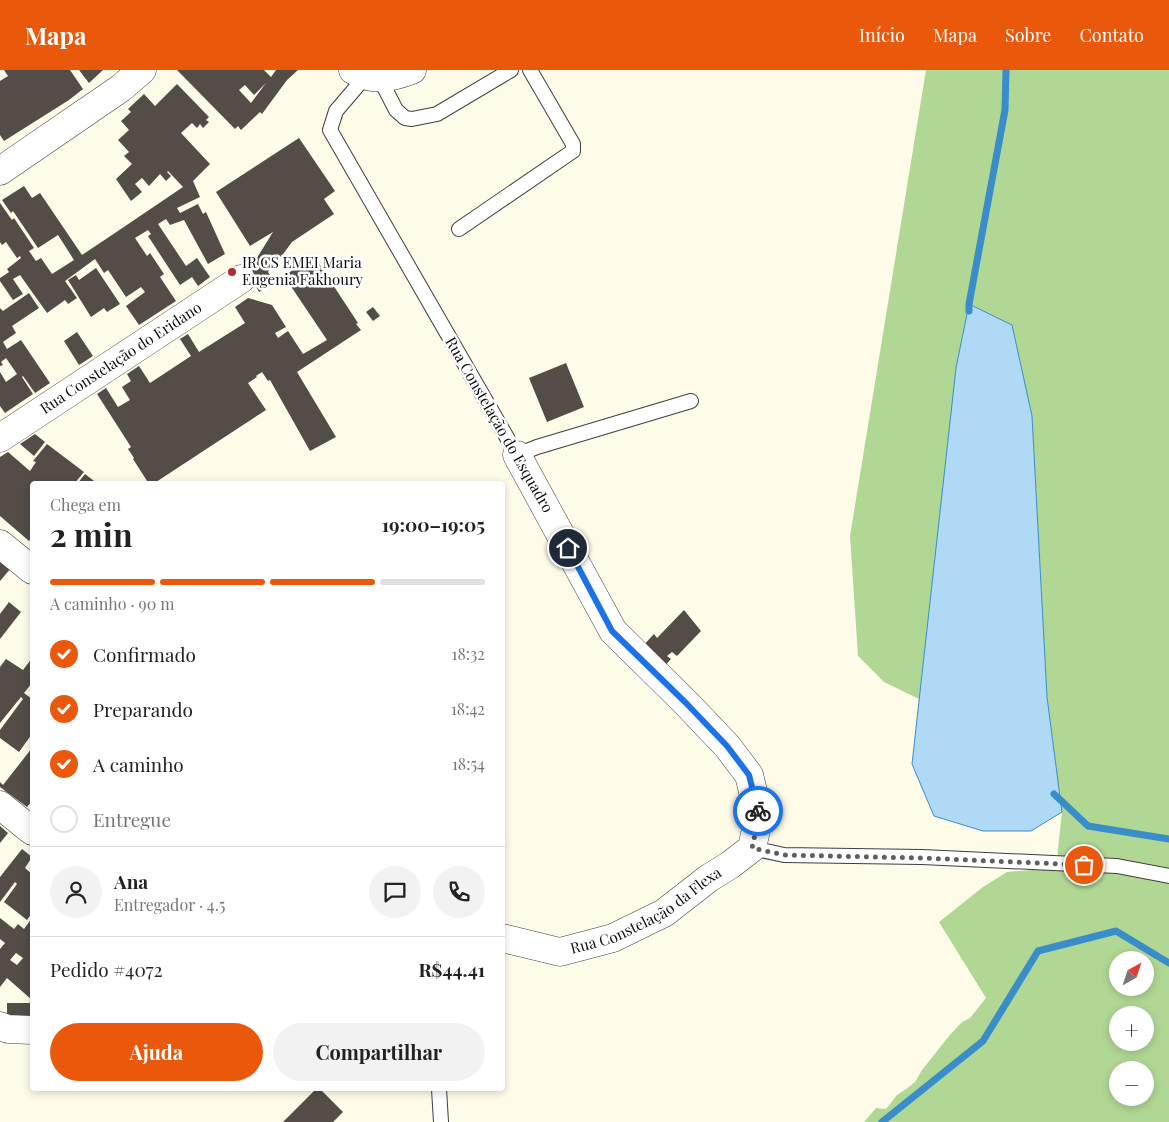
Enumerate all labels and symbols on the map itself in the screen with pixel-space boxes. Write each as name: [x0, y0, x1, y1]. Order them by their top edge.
place label: IR CS EMEI Maria Eugenia Fakhoury: [242, 252, 364, 289]
marker: IR CS EMEI Maria Eugenia Fakhoury: [226, 266, 238, 278]
street label: Rua Constelação do Eridano: [36, 297, 205, 418]
street label: Rua Constelação do Esquadro: [441, 333, 558, 516]
pin: [547, 527, 589, 569]
courier: [733, 786, 783, 836]
pin: [1063, 844, 1105, 886]
street label: Rua Constelação da Flexa: [568, 862, 725, 958]
north arrow: [1109, 951, 1154, 996]

